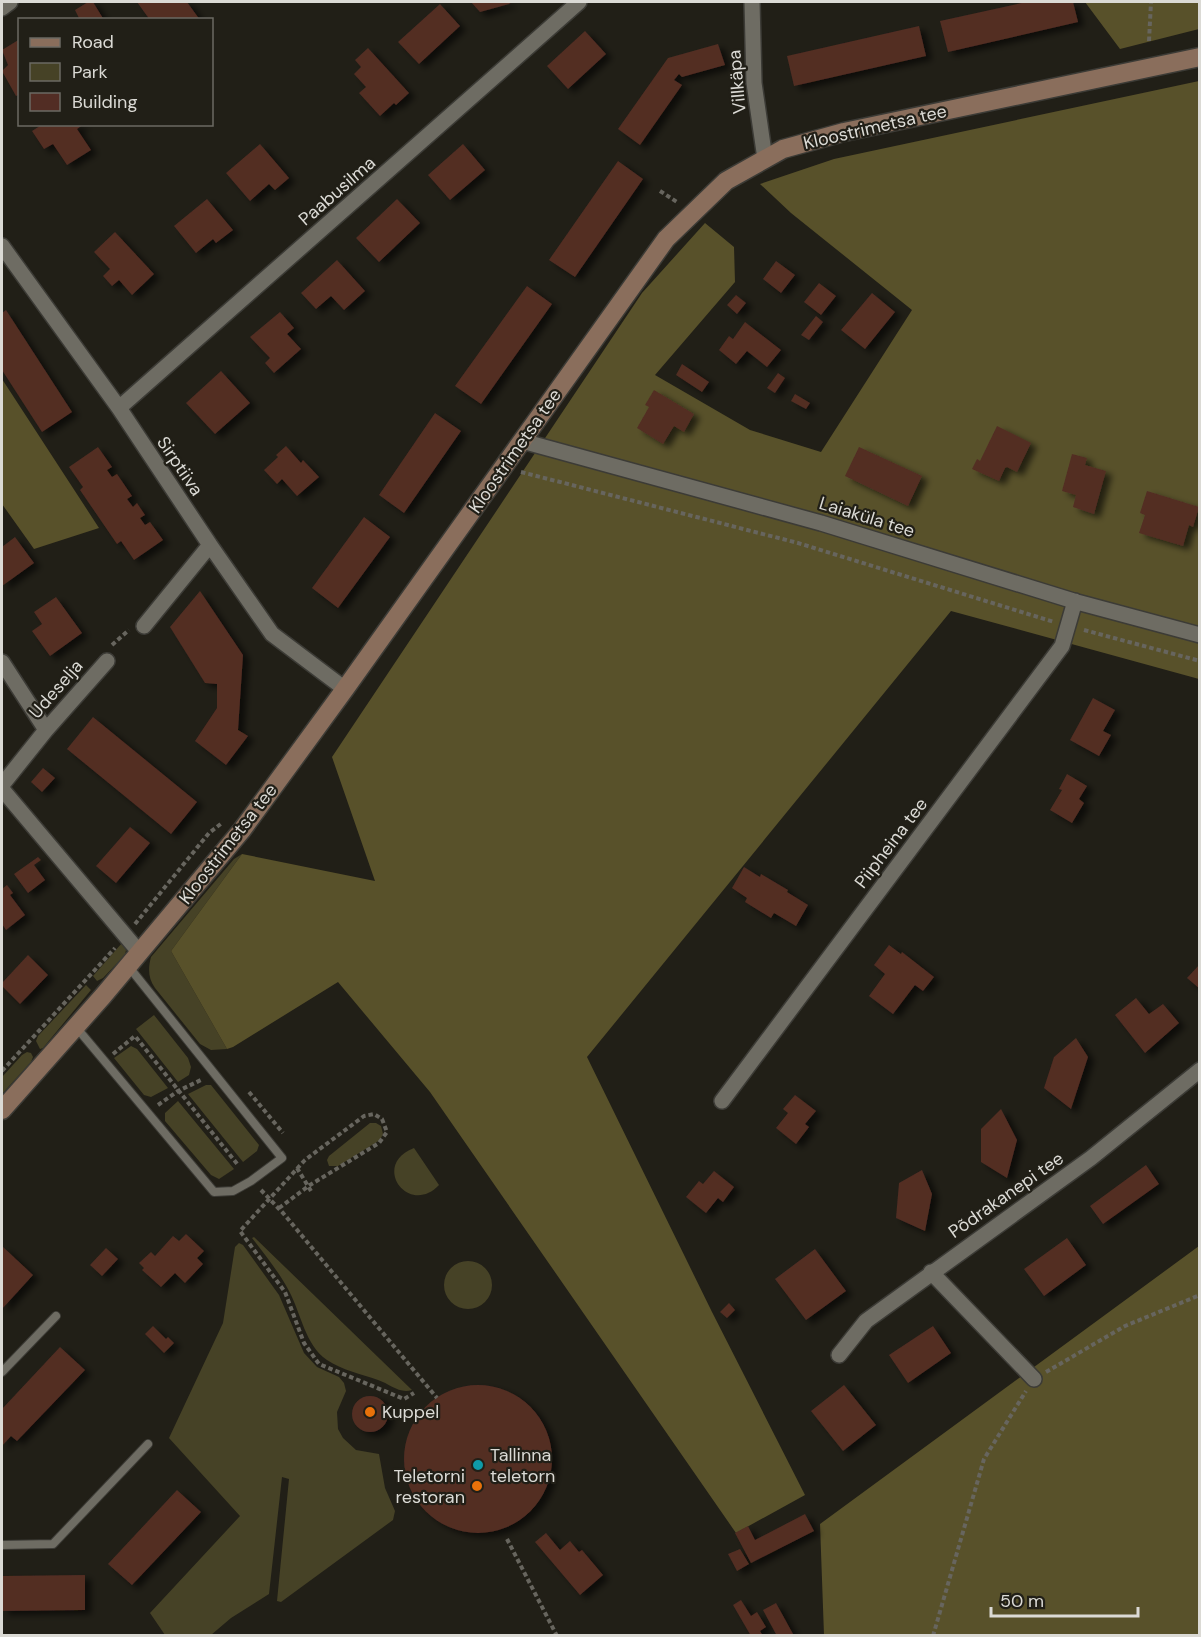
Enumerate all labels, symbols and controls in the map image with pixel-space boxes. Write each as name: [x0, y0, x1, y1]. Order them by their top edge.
legend: [18, 18, 213, 126]
text: Road: [72, 30, 114, 54]
street label: Villkäpa: [722, 49, 752, 115]
text: Park: [72, 60, 108, 84]
text: Building: [72, 90, 137, 114]
street label: Kloostrimetsa tee: [801, 99, 949, 155]
street label: Paabusilma: [294, 151, 380, 231]
street label: Kloostrimetsa tee: [463, 384, 567, 518]
street label: Sirptiiva: [151, 432, 209, 500]
street label: Laiaküla tee: [816, 491, 918, 543]
street label: Udeselja: [24, 654, 88, 724]
street label: Kloostrimetsa tee: [173, 779, 283, 909]
street label: Piipheina tee: [849, 793, 933, 893]
street label: Põdrakanepi tee: [944, 1146, 1068, 1244]
place label: Kuppel: [382, 1400, 439, 1424]
marker: Kuppel: [363, 1405, 377, 1419]
place label: Tallinna teletorn: [490, 1443, 555, 1488]
marker: Tallinna teletorn: [471, 1458, 485, 1472]
place label: Teletorni restoran: [394, 1464, 465, 1509]
marker: Teletorni restoran: [470, 1479, 484, 1493]
scale bar: [991, 1580, 1138, 1618]
text: 50 m: [1000, 1589, 1044, 1613]

